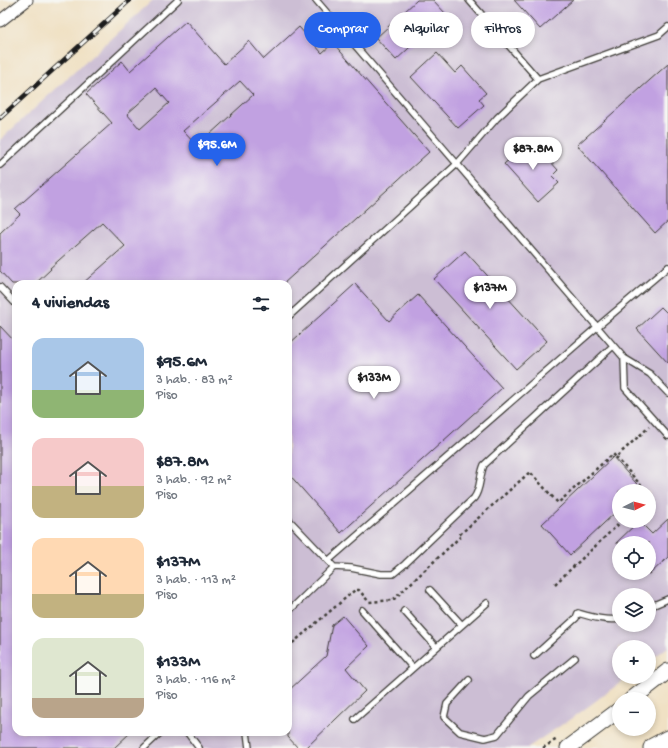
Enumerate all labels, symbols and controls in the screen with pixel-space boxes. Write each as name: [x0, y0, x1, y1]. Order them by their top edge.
chip: Comprar: [304, 12, 381, 48]
chip: Alquilar: [389, 12, 463, 48]
chip: Filtros: [471, 12, 535, 48]
pin: $95.6M: [184, 133, 250, 167]
pin: $87.8M: [500, 137, 566, 171]
text: $95.6M: [198, 138, 236, 153]
text: $87.8M: [513, 142, 553, 157]
pin: $137M: [462, 276, 518, 310]
text: $137M: [473, 281, 507, 296]
icon: filters: [250, 293, 272, 315]
text: 4 viviendas: [32, 294, 109, 314]
text: $95.6M: [156, 353, 207, 373]
icon: home: [64, 354, 112, 402]
pin: $133M: [346, 366, 402, 400]
text: $133M: [357, 371, 391, 386]
text: 3 hab. · 83 m²: [156, 373, 233, 388]
text: Piso: [156, 388, 178, 403]
text: $87.8M: [156, 453, 208, 473]
icon: home: [64, 454, 112, 502]
text: 3 hab. · 92 m²: [156, 473, 232, 488]
north arrow: [612, 484, 656, 528]
map controls: [612, 484, 656, 736]
text: Piso: [156, 488, 178, 503]
button: locate: [612, 536, 656, 580]
text: $137M: [156, 553, 200, 573]
icon: home: [64, 554, 112, 602]
text: 3 hab. · 113 m²: [156, 573, 236, 588]
text: Piso: [156, 588, 178, 603]
button: layers: [612, 588, 656, 632]
button: +: [612, 640, 656, 684]
text: $133M: [156, 653, 200, 673]
icon: home: [64, 654, 112, 702]
text: 3 hab. · 116 m²: [156, 673, 236, 688]
text: Piso: [156, 688, 178, 703]
button: −: [612, 692, 656, 736]

